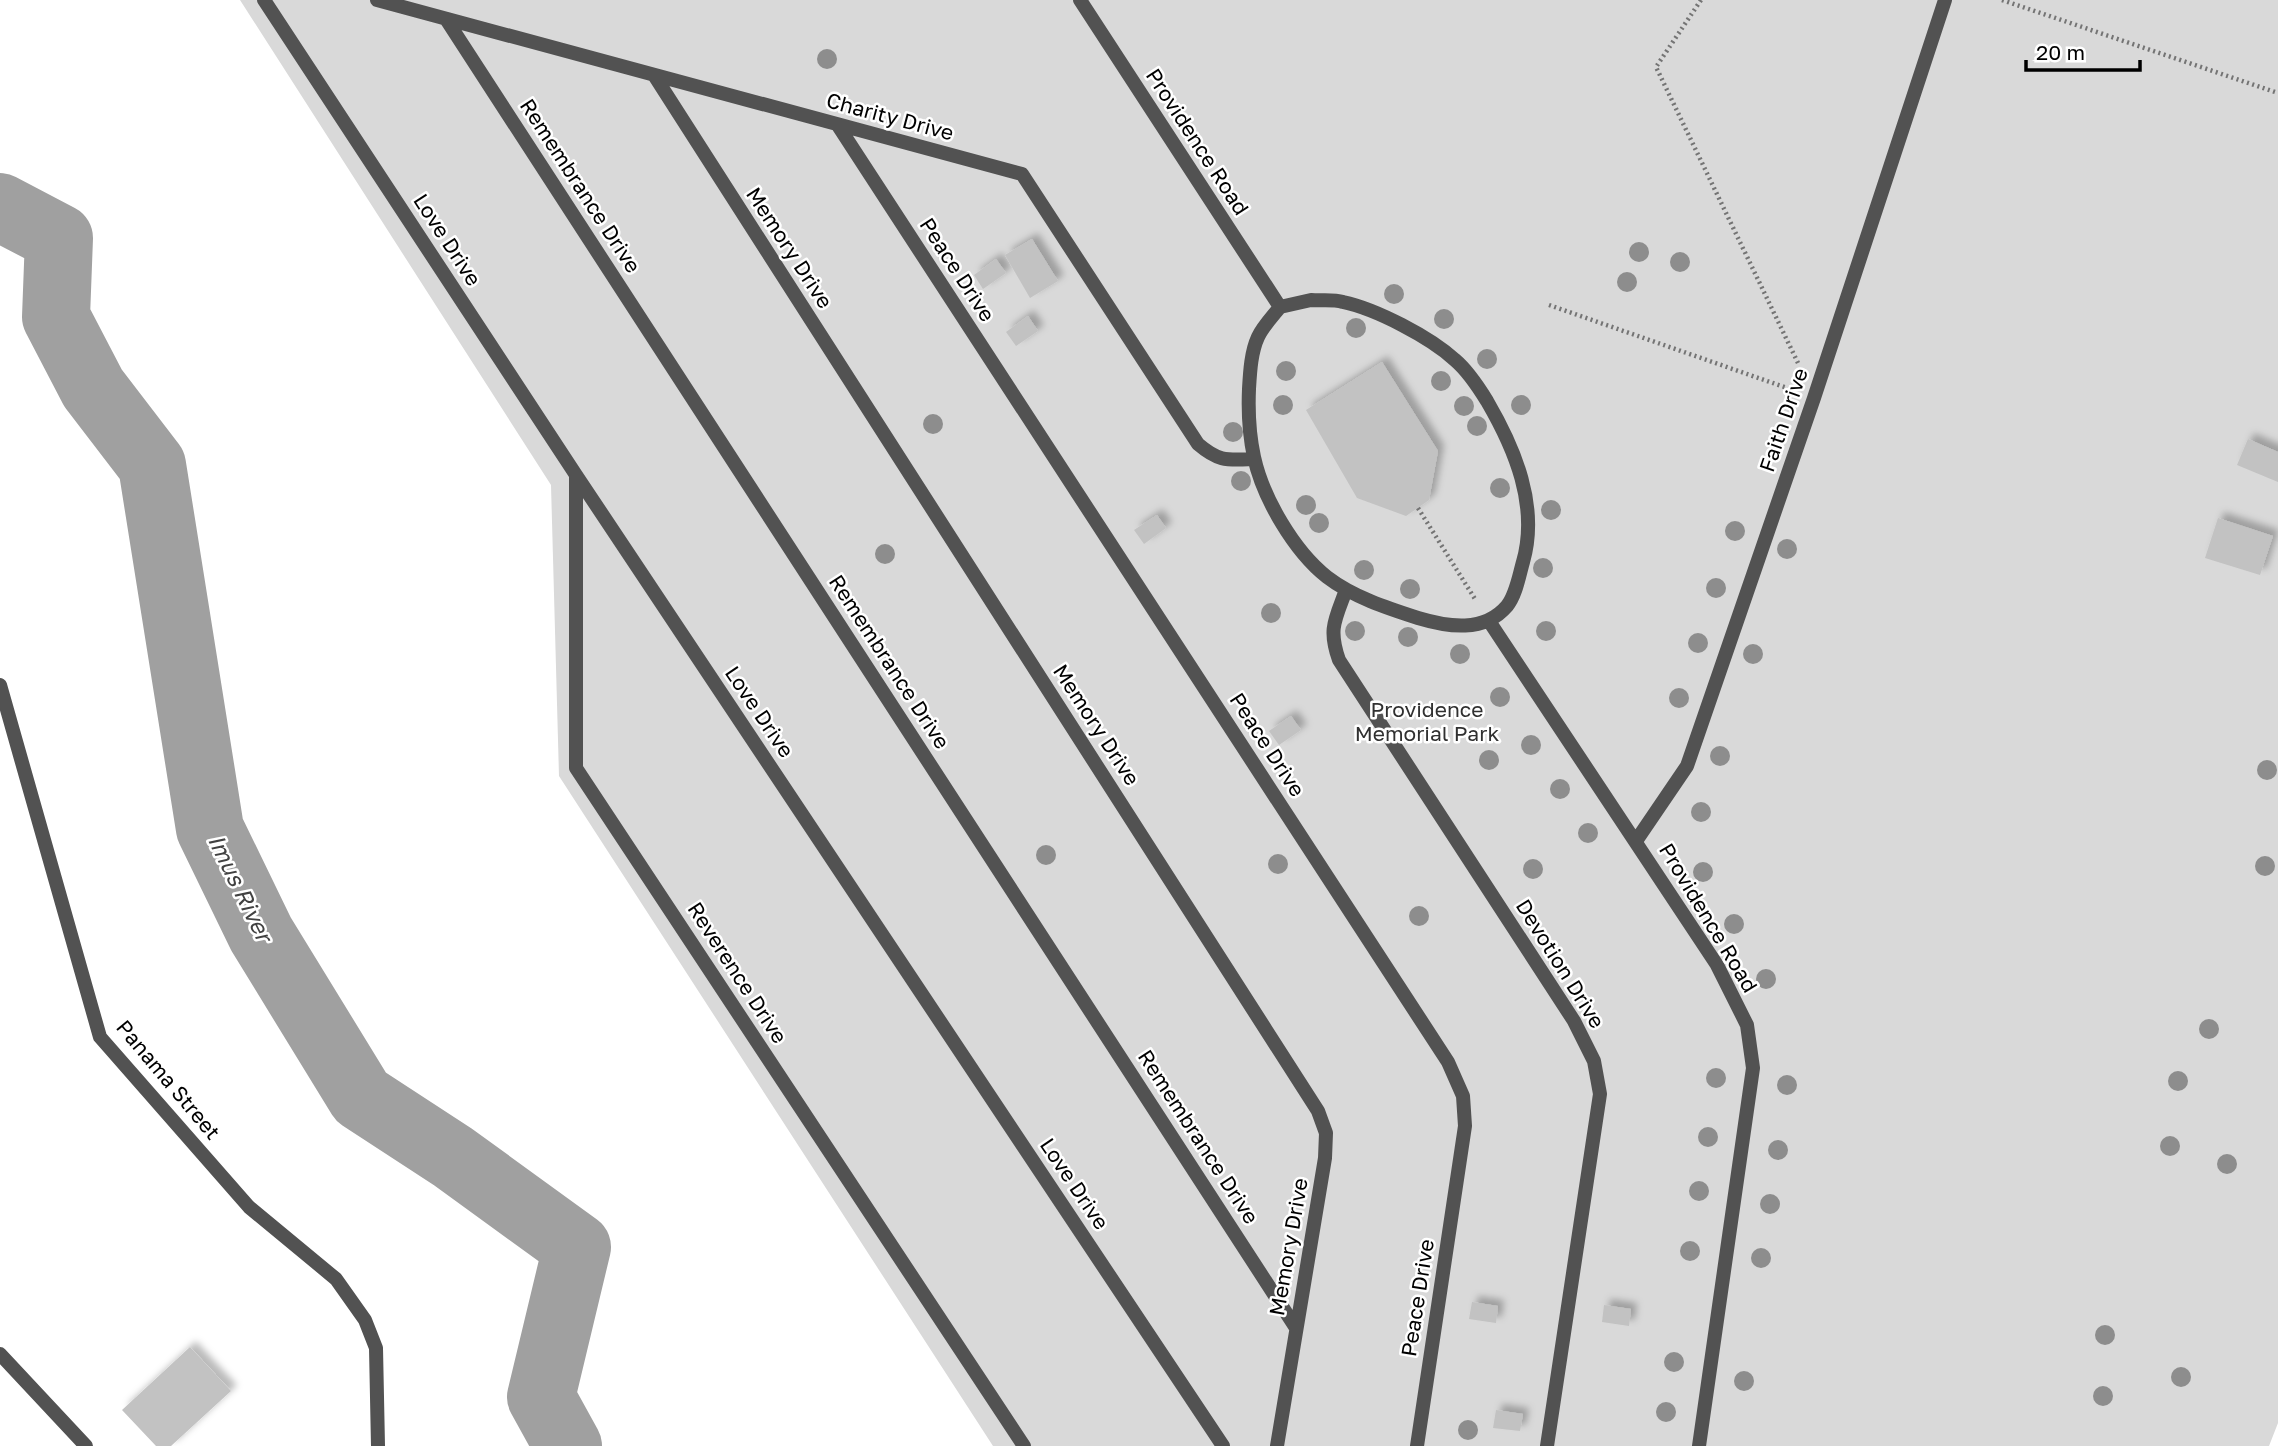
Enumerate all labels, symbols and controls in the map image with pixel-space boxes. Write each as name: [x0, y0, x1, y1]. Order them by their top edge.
scale bar: [2026, 28, 2140, 72]
text: 20 m: [2036, 39, 2085, 65]
street label: Providence Road: [1141, 63, 1255, 220]
street label: Charity Drive: [824, 87, 957, 146]
street label: Remembrance Drive: [515, 94, 647, 277]
street label: Memory Drive: [741, 182, 839, 313]
street label: Love Drive: [408, 188, 487, 290]
street label: Peace Drive: [915, 213, 1001, 326]
street label: Faith Drive: [1753, 364, 1813, 475]
street label: Remembrance Drive: [824, 570, 956, 753]
street label: Memory Drive: [1048, 659, 1146, 790]
street label: Love Drive: [720, 661, 800, 762]
street label: Peace Drive: [1225, 688, 1311, 801]
park label: Providence Memorial Park: [1355, 696, 1499, 746]
water label: Imus River: [203, 829, 280, 949]
street label: Providence Road: [1654, 838, 1764, 997]
street label: Devotion Drive: [1511, 894, 1611, 1033]
street label: Reverence Drive: [682, 897, 793, 1048]
street label: Panama Street: [111, 1014, 226, 1144]
street label: Remembrance Drive: [1133, 1045, 1265, 1228]
street label: Love Drive: [1035, 1133, 1115, 1234]
street label: Memory Drive: [1263, 1176, 1313, 1318]
street label: Peace Drive: [1395, 1237, 1439, 1358]

